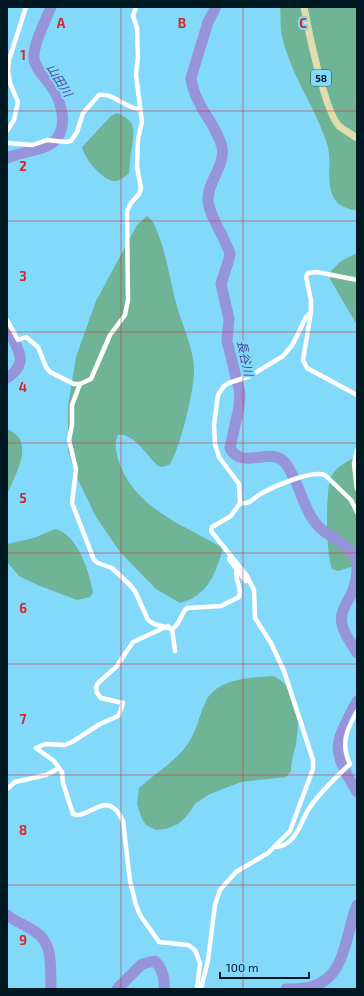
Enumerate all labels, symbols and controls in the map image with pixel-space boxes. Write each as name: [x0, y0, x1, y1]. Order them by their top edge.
text: A: [57, 15, 66, 31]
text: B: [178, 15, 186, 31]
text: C: [299, 15, 307, 31]
text: 1: [20, 47, 26, 63]
water label: 山田川: [45, 61, 77, 101]
road number: 58: [311, 70, 331, 86]
text: 2: [19, 158, 27, 174]
text: 3: [19, 268, 27, 284]
water label: 長谷川: [235, 339, 257, 379]
text: 4: [19, 379, 27, 395]
text: 5: [19, 490, 27, 506]
text: 6: [19, 600, 27, 616]
text: 7: [20, 711, 27, 727]
text: 8: [19, 822, 27, 838]
text: 9: [19, 932, 27, 948]
scale bar: [220, 954, 309, 980]
text: 100 m: [226, 960, 258, 974]

